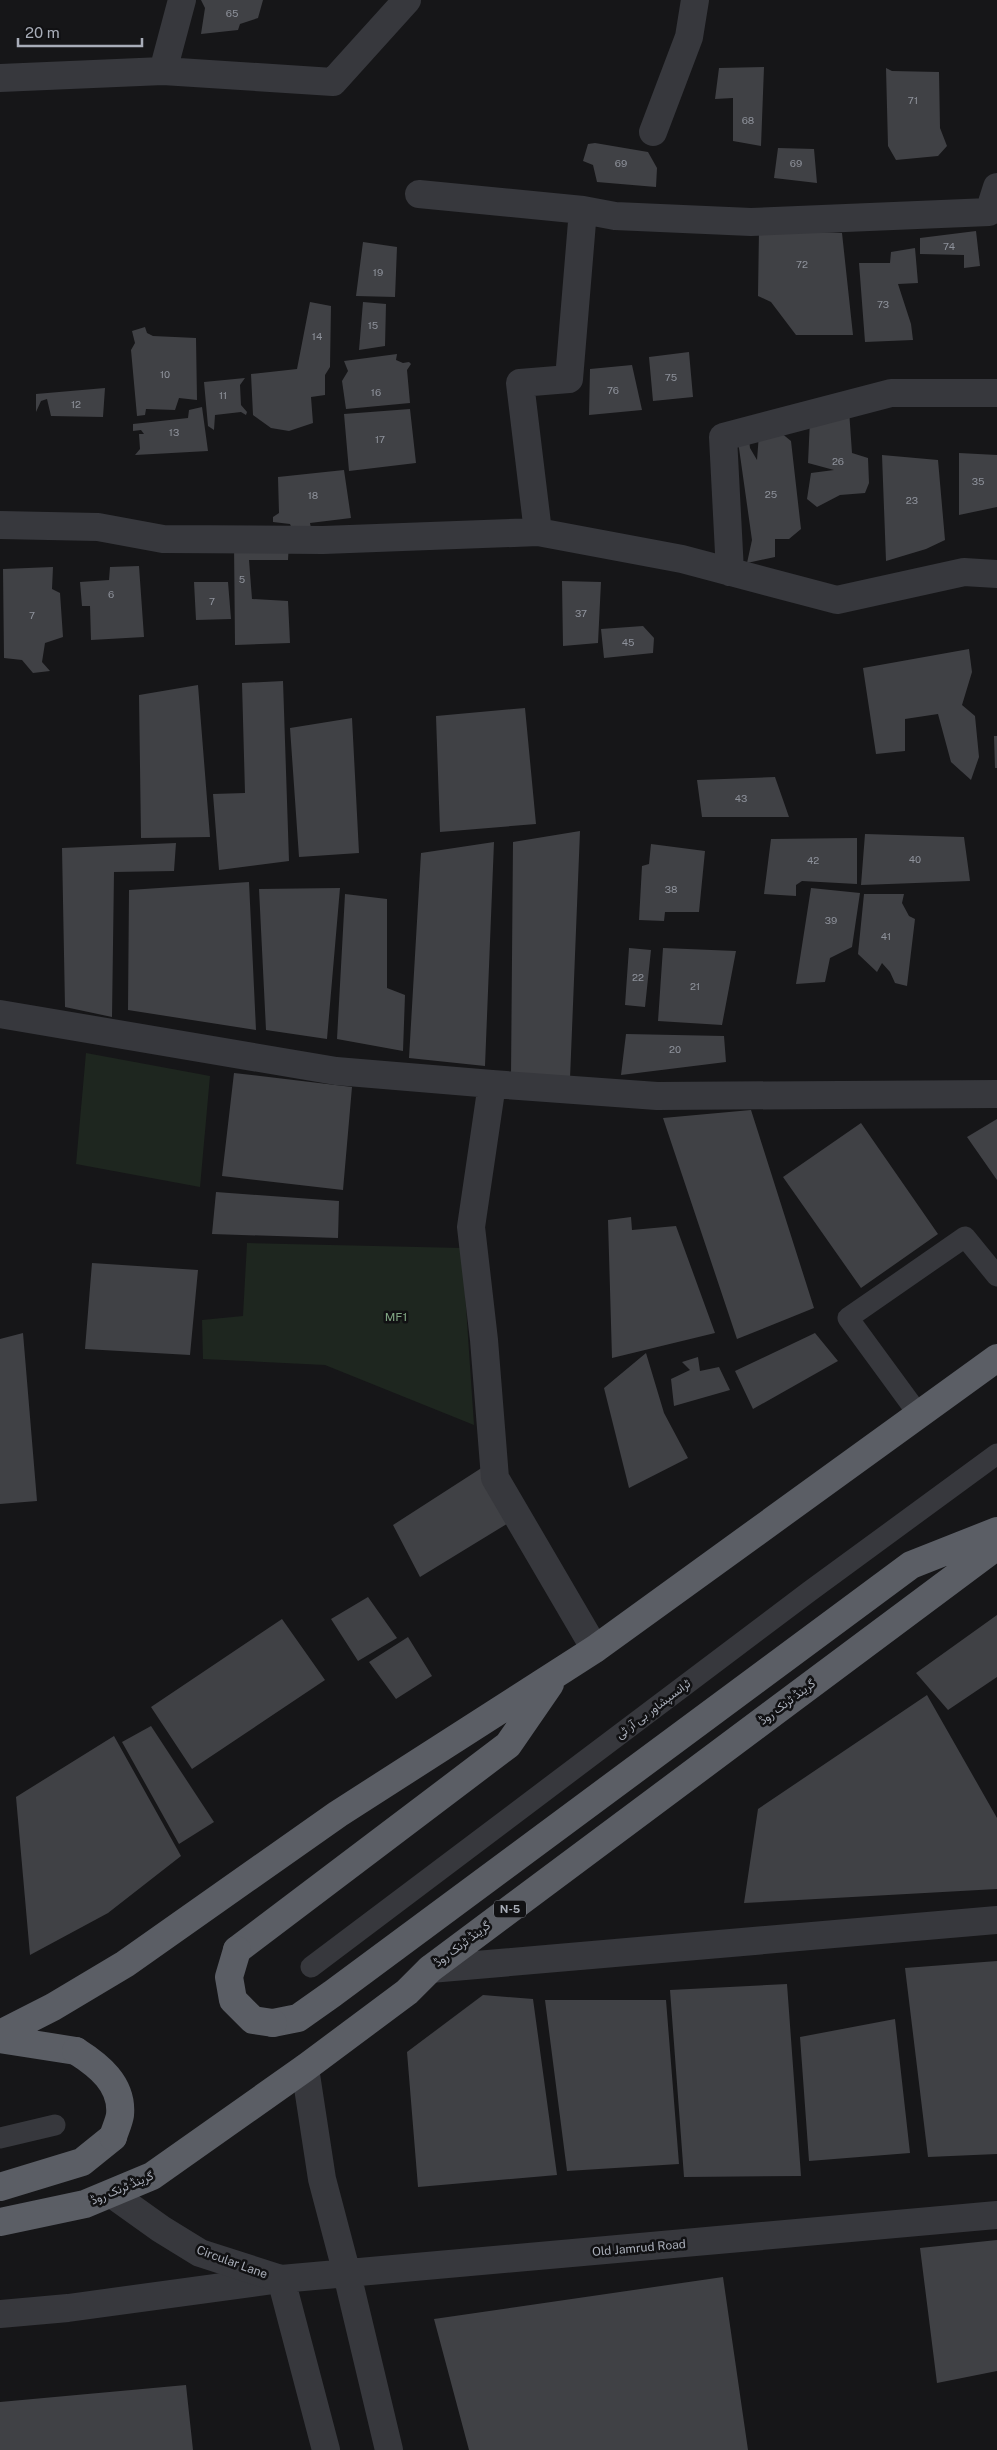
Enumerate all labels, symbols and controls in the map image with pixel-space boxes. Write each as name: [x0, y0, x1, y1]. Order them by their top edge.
house number: 65: [226, 7, 238, 19]
scale bar: [18, 15, 141, 47]
text: 20 m: [25, 24, 60, 41]
house number: 71: [908, 94, 918, 106]
house number: 68: [742, 114, 754, 126]
house number: 69: [615, 157, 627, 169]
house number: 69: [790, 157, 802, 169]
house number: 74: [943, 240, 955, 252]
house number: 72: [796, 258, 808, 270]
house number: 19: [373, 266, 383, 278]
house number: 73: [877, 298, 889, 310]
house number: 15: [368, 319, 378, 331]
house number: 14: [312, 330, 322, 342]
house number: 10: [160, 368, 170, 380]
house number: 75: [665, 371, 677, 383]
house number: 76: [607, 384, 619, 396]
house number: 16: [371, 386, 381, 398]
house number: 11: [219, 389, 227, 401]
house number: 12: [71, 398, 81, 410]
house number: 13: [169, 426, 179, 438]
house number: 17: [375, 433, 385, 445]
house number: 26: [832, 455, 844, 467]
house number: 35: [972, 475, 984, 487]
house number: 25: [765, 488, 777, 500]
house number: 18: [308, 489, 318, 501]
house number: 23: [906, 494, 918, 506]
house number: 5: [239, 573, 245, 585]
house number: 6: [108, 588, 114, 600]
house number: 7: [209, 595, 215, 607]
house number: 37: [575, 607, 587, 619]
house number: 7: [29, 609, 35, 621]
house number: 45: [622, 636, 634, 648]
house number: 43: [735, 792, 747, 804]
house number: 40: [909, 853, 921, 865]
house number: 42: [807, 854, 819, 866]
house number: 38: [665, 883, 677, 895]
house number: 39: [825, 914, 837, 926]
house number: 41: [881, 930, 891, 942]
house number: 22: [632, 971, 644, 983]
house number: 21: [690, 980, 700, 992]
house number: 20: [669, 1043, 681, 1055]
park label: MF1: [385, 1310, 407, 1324]
street label: ٹرانسپشاور بی آر ٹی: [613, 1676, 694, 1743]
street label: گرینڈ ٹرنک روڈ: [756, 1676, 819, 1729]
road number: N-5: [494, 1900, 526, 1918]
street label: گرینڈ ٹرنک روڈ: [431, 1918, 494, 1971]
street label: گرینڈ ٹرنک روڈ: [88, 2168, 156, 2208]
street label: Old Jamrud Road: [592, 2237, 686, 2259]
street label: Circular Lane: [195, 2243, 270, 2281]

